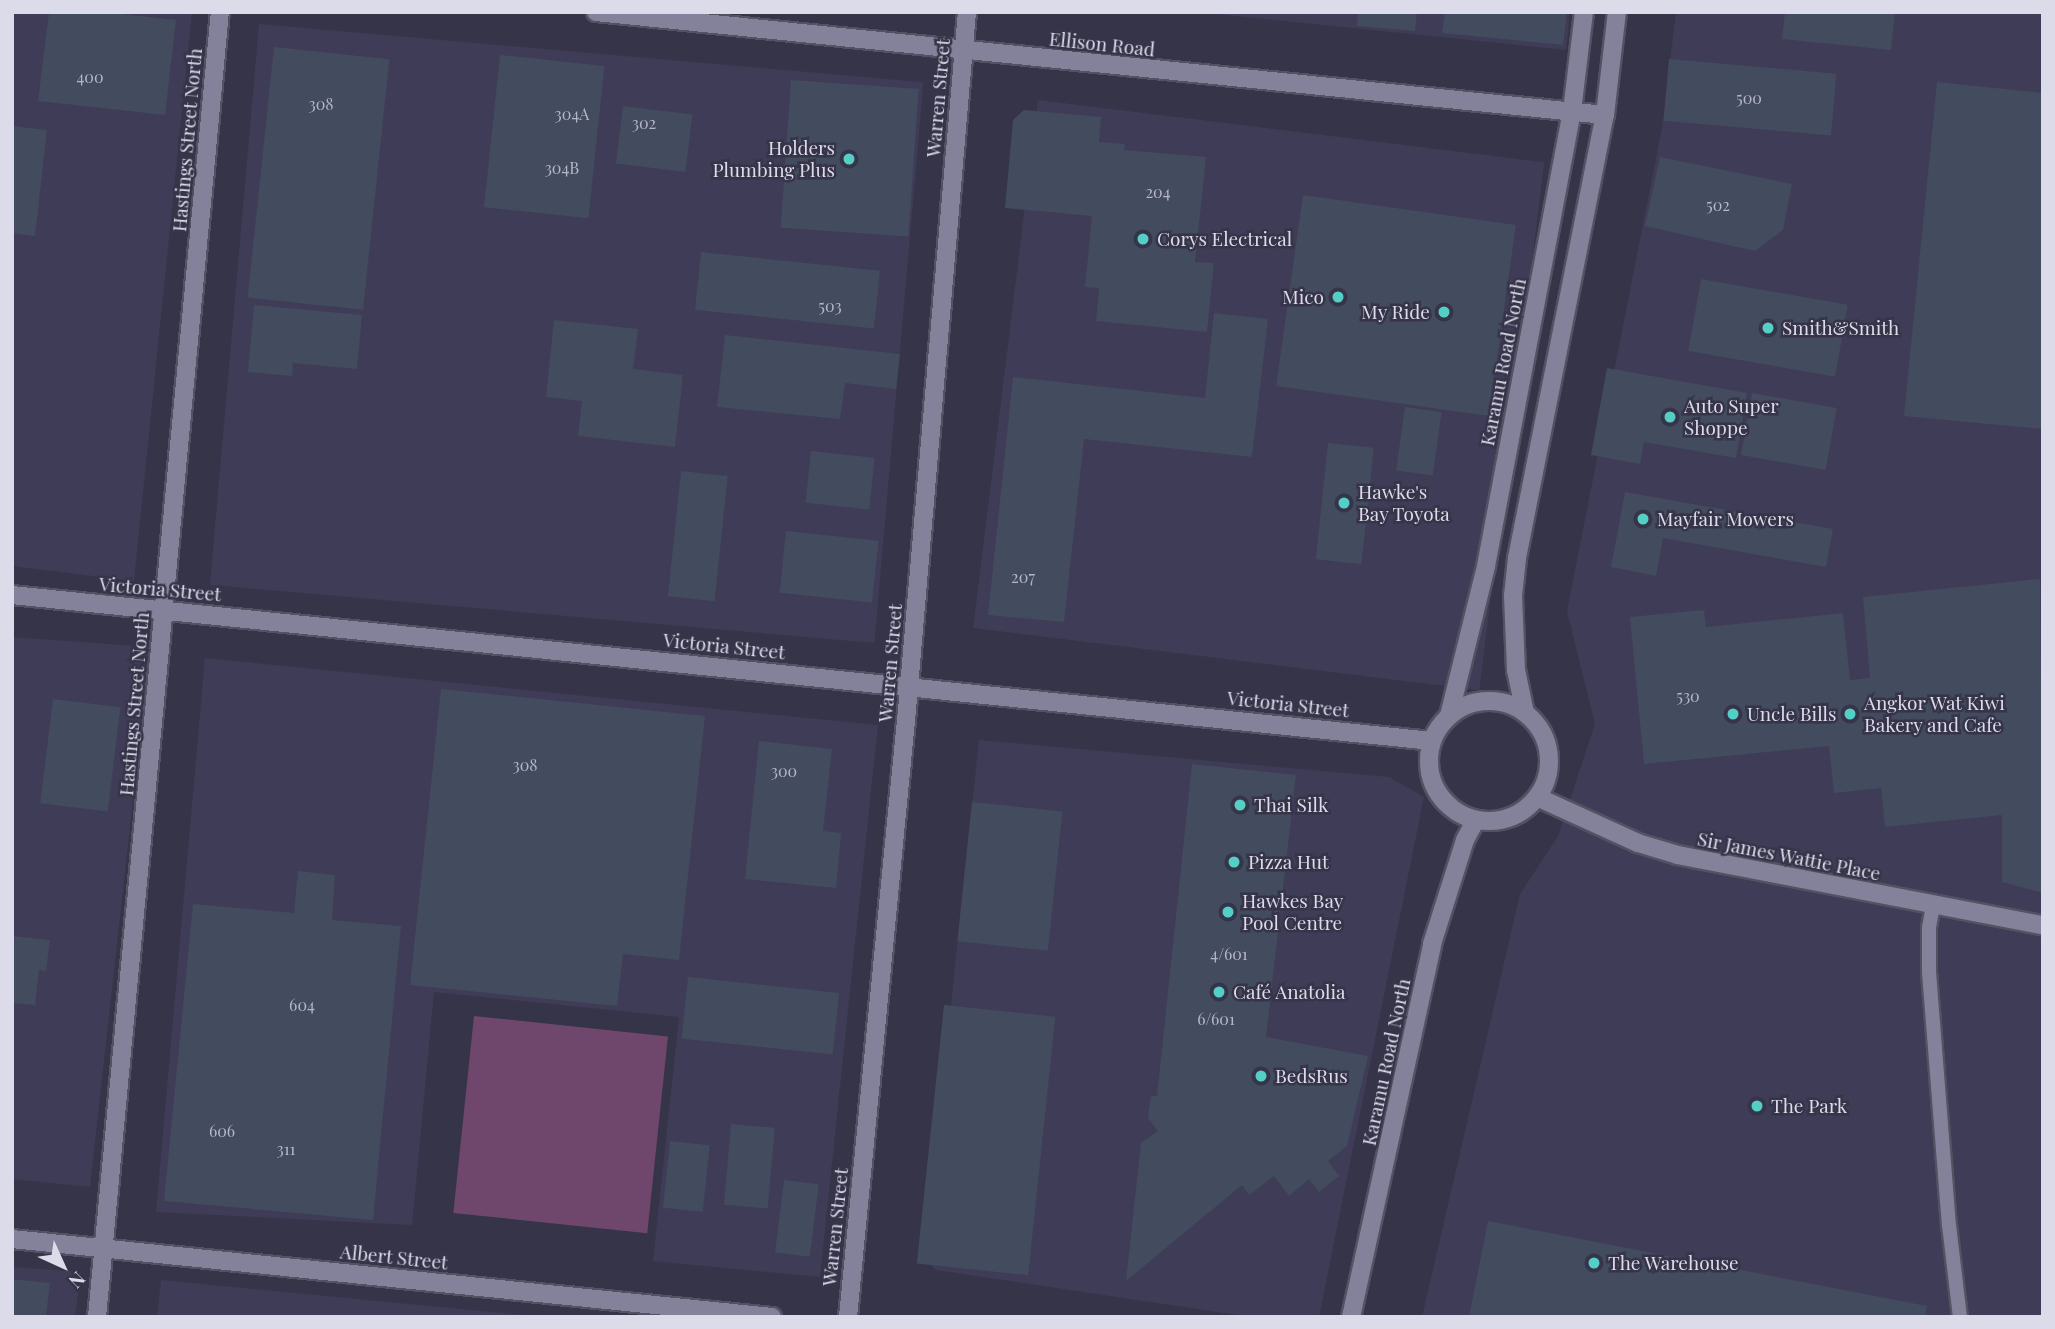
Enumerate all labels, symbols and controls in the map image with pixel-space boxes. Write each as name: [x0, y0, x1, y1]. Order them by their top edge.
street label: Ellison Road: [1048, 27, 1156, 61]
street label: Warren Street: [921, 38, 955, 158]
street label: Hastings Street North: [168, 47, 206, 233]
house number: 400: [76, 67, 104, 87]
house number: 500: [1736, 88, 1762, 108]
house number: 308: [308, 94, 334, 114]
house number: 304A: [555, 104, 589, 124]
house number: 302: [632, 113, 656, 133]
place label: Holders Plumbing Plus: [713, 137, 835, 181]
marker: Holders Plumbing Plus: [841, 151, 857, 167]
house number: 304B: [545, 158, 579, 178]
house number: 204: [1145, 182, 1171, 202]
house number: 502: [1706, 195, 1730, 215]
place label: Corys Electrical: [1157, 228, 1292, 250]
marker: Corys Electrical: [1135, 231, 1151, 247]
street label: Karamu Road North: [1476, 276, 1530, 448]
place label: Mico: [1282, 286, 1324, 308]
marker: Mico: [1330, 289, 1346, 305]
house number: 503: [818, 296, 842, 316]
place label: My Ride: [1361, 301, 1430, 323]
marker: My Ride: [1436, 304, 1452, 320]
place label: Smith&Smith: [1782, 317, 1899, 339]
marker: Smith&Smith: [1760, 320, 1776, 336]
place label: Auto Super Shoppe: [1684, 395, 1779, 439]
marker: Auto Super Shoppe: [1662, 409, 1678, 425]
place label: Hawke's Bay Toyota: [1358, 481, 1451, 525]
marker: Hawke's Bay Toyota: [1336, 495, 1352, 511]
place label: Mayfair Mowers: [1657, 508, 1794, 530]
marker: Mayfair Mowers: [1635, 511, 1651, 527]
house number: 207: [1011, 567, 1035, 587]
street label: Victoria Street: [98, 572, 222, 606]
street label: Warren Street: [873, 603, 907, 723]
street label: Hastings Street North: [115, 611, 153, 797]
street label: Victoria Street: [662, 628, 786, 664]
street label: Victoria Street: [1226, 686, 1350, 722]
house number: 530: [1676, 686, 1700, 706]
place label: Angkor Wat Kiwi Bakery and Cafe: [1864, 692, 2006, 736]
place label: Uncle Bills: [1747, 703, 1837, 725]
marker: Uncle Bills: [1725, 706, 1741, 722]
marker: Angkor Wat Kiwi Bakery and Cafe: [1842, 706, 1858, 722]
house number: 308: [512, 755, 538, 775]
house number: 300: [771, 761, 797, 781]
place label: Thai Silk: [1254, 794, 1328, 816]
marker: Thai Silk: [1232, 797, 1248, 813]
street label: Sir James Wattie Place: [1695, 827, 1883, 885]
place label: Pizza Hut: [1248, 851, 1329, 873]
marker: Pizza Hut: [1226, 854, 1242, 870]
place label: Hawkes Bay Pool Centre: [1242, 890, 1343, 934]
marker: Hawkes Bay Pool Centre: [1220, 904, 1236, 920]
house number: 4/601: [1210, 944, 1248, 964]
street label: Karamu Road North: [1357, 976, 1415, 1148]
place label: Café Anatolia: [1233, 981, 1346, 1003]
marker: Café Anatolia: [1211, 984, 1227, 1000]
house number: 604: [289, 995, 315, 1015]
house number: 6/601: [1197, 1009, 1235, 1029]
place label: BedsRus: [1275, 1065, 1348, 1087]
marker: BedsRus: [1253, 1068, 1269, 1084]
place label: The Park: [1771, 1095, 1847, 1117]
marker: The Park: [1749, 1098, 1765, 1114]
house number: 606: [209, 1121, 235, 1141]
house number: 311: [276, 1139, 296, 1159]
street label: Warren Street: [817, 1167, 853, 1287]
north arrow: [28, 1231, 98, 1301]
street label: Albert Street: [339, 1240, 449, 1274]
place label: The Warehouse: [1608, 1252, 1739, 1274]
marker: The Warehouse: [1586, 1255, 1602, 1271]
text: N: [64, 1267, 92, 1295]

